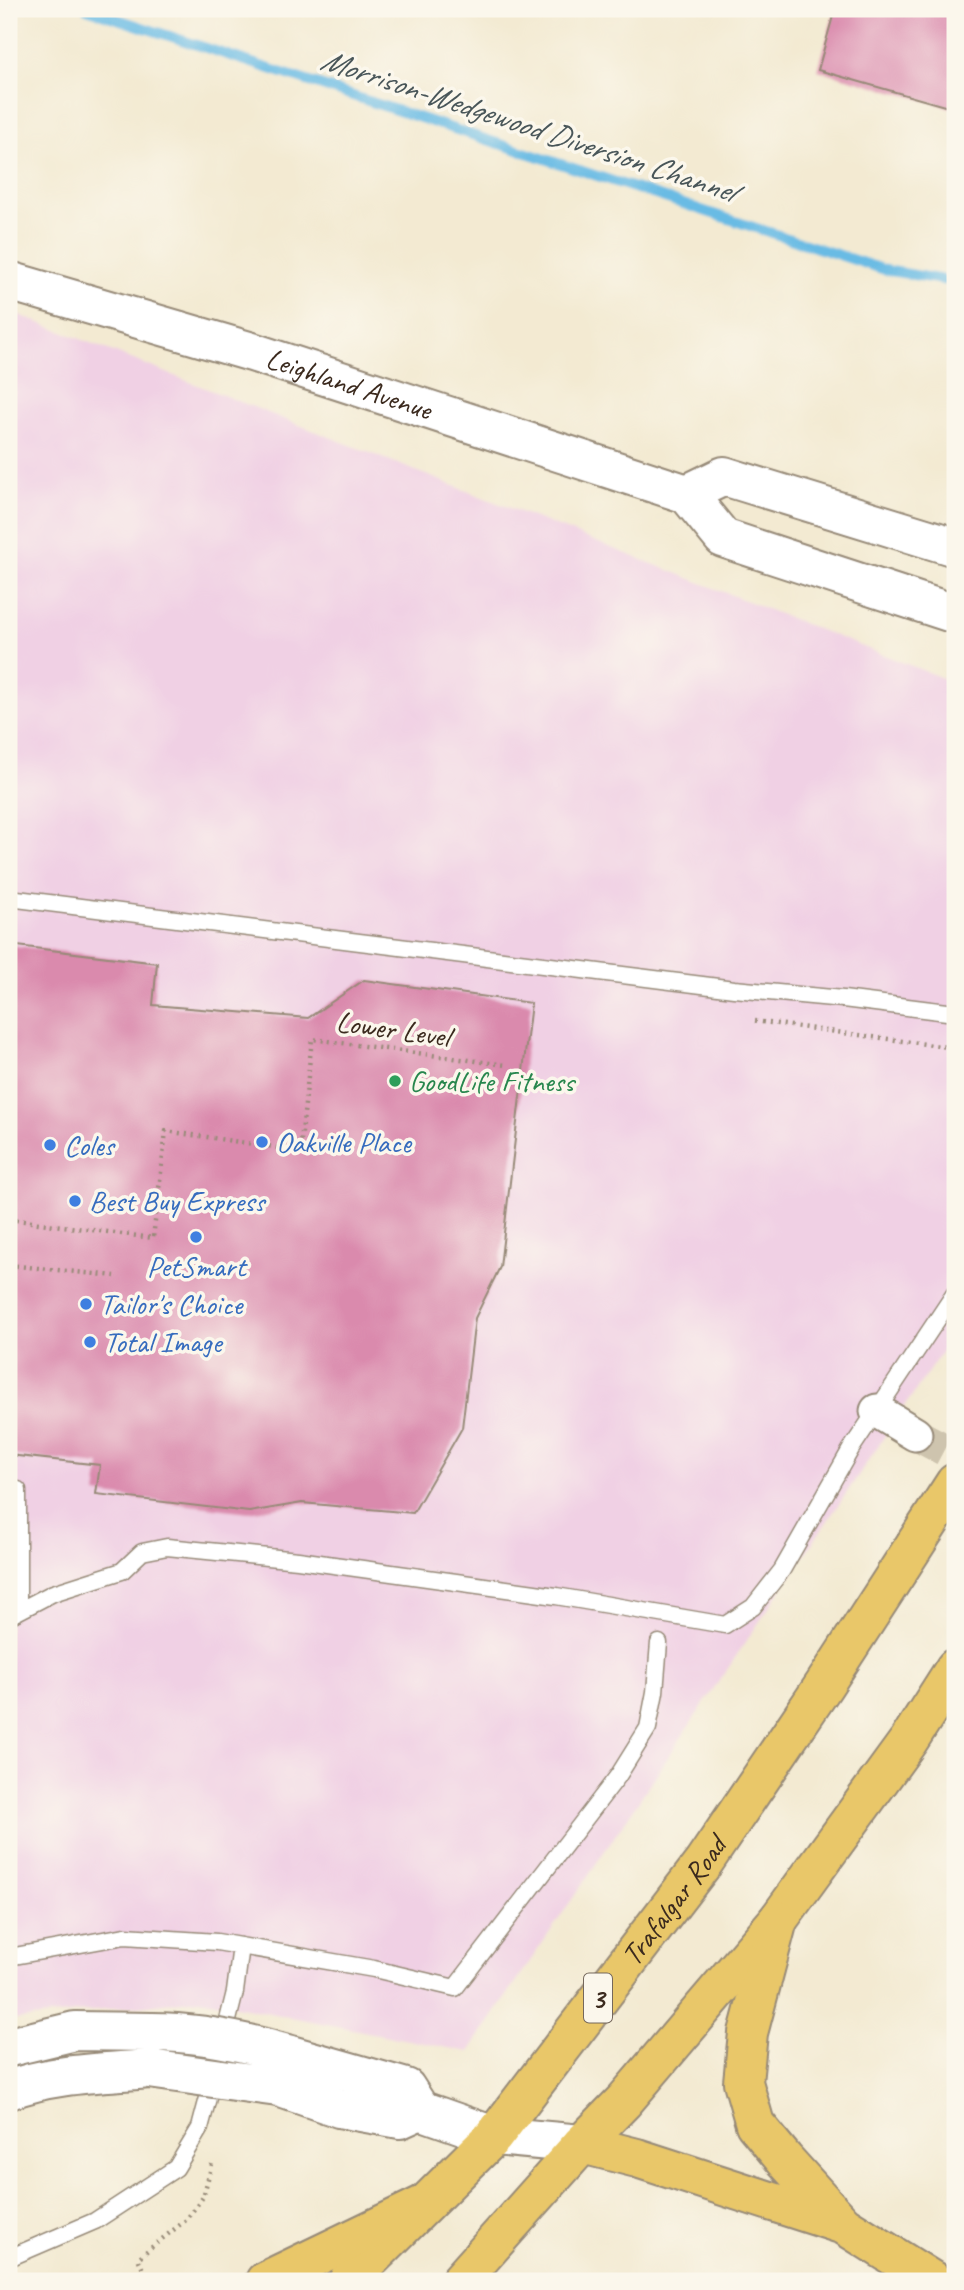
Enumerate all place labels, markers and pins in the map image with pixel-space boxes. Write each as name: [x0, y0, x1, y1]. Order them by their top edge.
place label: GoodLife Fitness: [409, 1062, 577, 1100]
marker: GoodLife Fitness: [387, 1073, 403, 1089]
place label: Oakville Place: [276, 1123, 413, 1161]
place label: Coles: [64, 1126, 117, 1164]
marker: Oakville Place: [254, 1134, 270, 1150]
marker: Coles: [42, 1137, 58, 1153]
place label: Best Buy Express: [89, 1182, 267, 1220]
marker: Best Buy Express: [67, 1193, 83, 1209]
marker: PetSmart: [188, 1229, 204, 1245]
place label: PetSmart: [147, 1247, 248, 1285]
place label: Tailor's Choice: [100, 1285, 244, 1323]
marker: Tailor's Choice: [78, 1296, 94, 1312]
place label: Total Image: [104, 1323, 224, 1361]
marker: Total Image: [82, 1334, 98, 1350]

